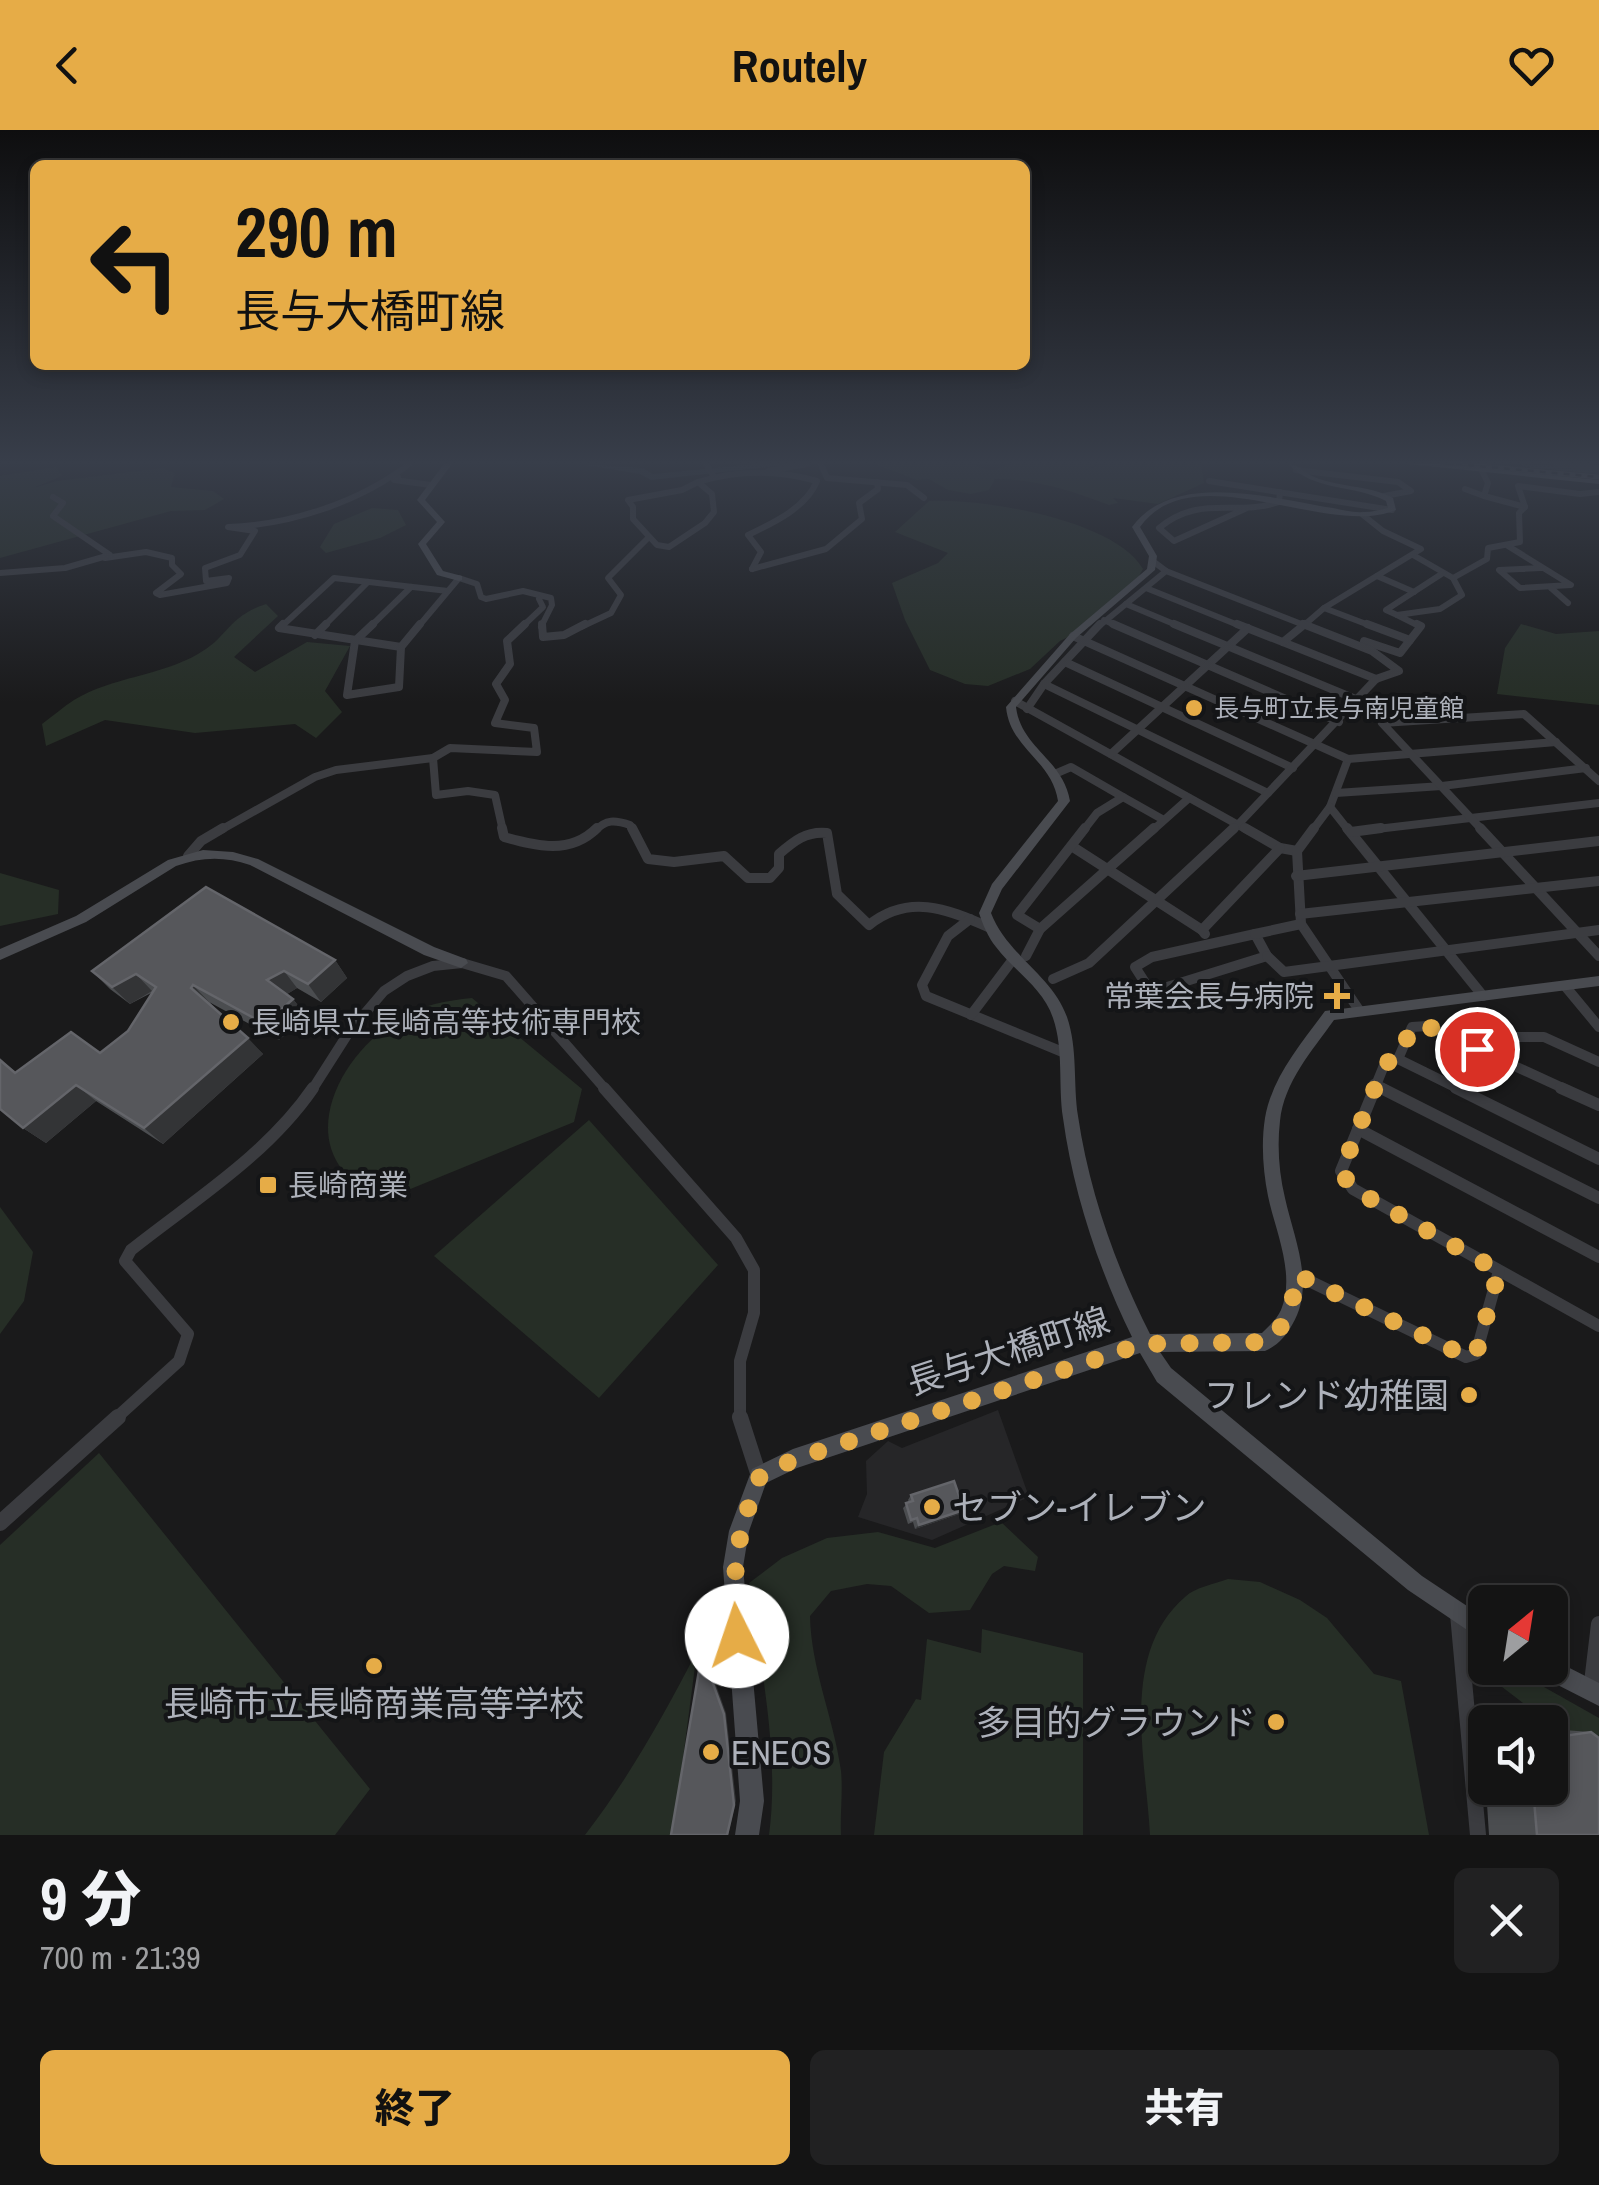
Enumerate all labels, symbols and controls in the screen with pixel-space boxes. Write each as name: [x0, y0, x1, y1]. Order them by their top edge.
text: Routely: [732, 35, 867, 96]
icon: back: [40, 38, 95, 93]
icon: heart: [1504, 38, 1559, 93]
text: 290 m: [235, 185, 398, 279]
icon: left: [70, 200, 200, 330]
text: 長与大橋町線: [235, 280, 505, 341]
place label: 長与町立長与南児童館: [1214, 691, 1464, 725]
marker: 長与町立長与南児童館: [1183, 697, 1205, 719]
place label: 常葉会長与病院: [1104, 976, 1314, 1016]
marker: 常葉会長与病院: [1324, 983, 1350, 1009]
place label: 長崎県立長崎高等技術専門校: [251, 1002, 641, 1042]
pin: [1435, 1007, 1520, 1092]
marker: 長崎県立長崎高等技術専門校: [220, 1011, 242, 1033]
icon: arrive: [1450, 1022, 1505, 1077]
place label: 長崎商業: [288, 1165, 408, 1205]
marker: 長崎商業: [257, 1174, 279, 1196]
street label: 長与大橋町線: [901, 1296, 1115, 1406]
place label: フレンド幼稚園: [1204, 1372, 1449, 1419]
marker: フレンド幼稚園: [1458, 1384, 1480, 1406]
place label: セブン-イレブン: [952, 1484, 1207, 1531]
marker: セブン-イレブン: [921, 1496, 943, 1518]
position arrow: [685, 1584, 789, 1688]
north arrow: [1468, 1585, 1568, 1685]
map controls: [1468, 1585, 1568, 1805]
marker: 長崎市立長崎商業高等学校: [363, 1655, 385, 1677]
place label: 長崎市立長崎商業高等学校: [164, 1680, 584, 1727]
place label: 多目的グラウンド: [976, 1699, 1256, 1746]
button: sound: [1468, 1705, 1568, 1805]
marker: 多目的グラウンド: [1265, 1711, 1287, 1733]
place label: ENEOS: [731, 1729, 832, 1776]
marker: ENEOS: [700, 1741, 722, 1763]
text: 9 分: [40, 1858, 141, 1939]
button: close: [1454, 1868, 1559, 1973]
text: 700 m · 21:39: [40, 1936, 200, 1979]
button: 終了: [40, 2050, 790, 2165]
button: 共有: [810, 2050, 1559, 2165]

